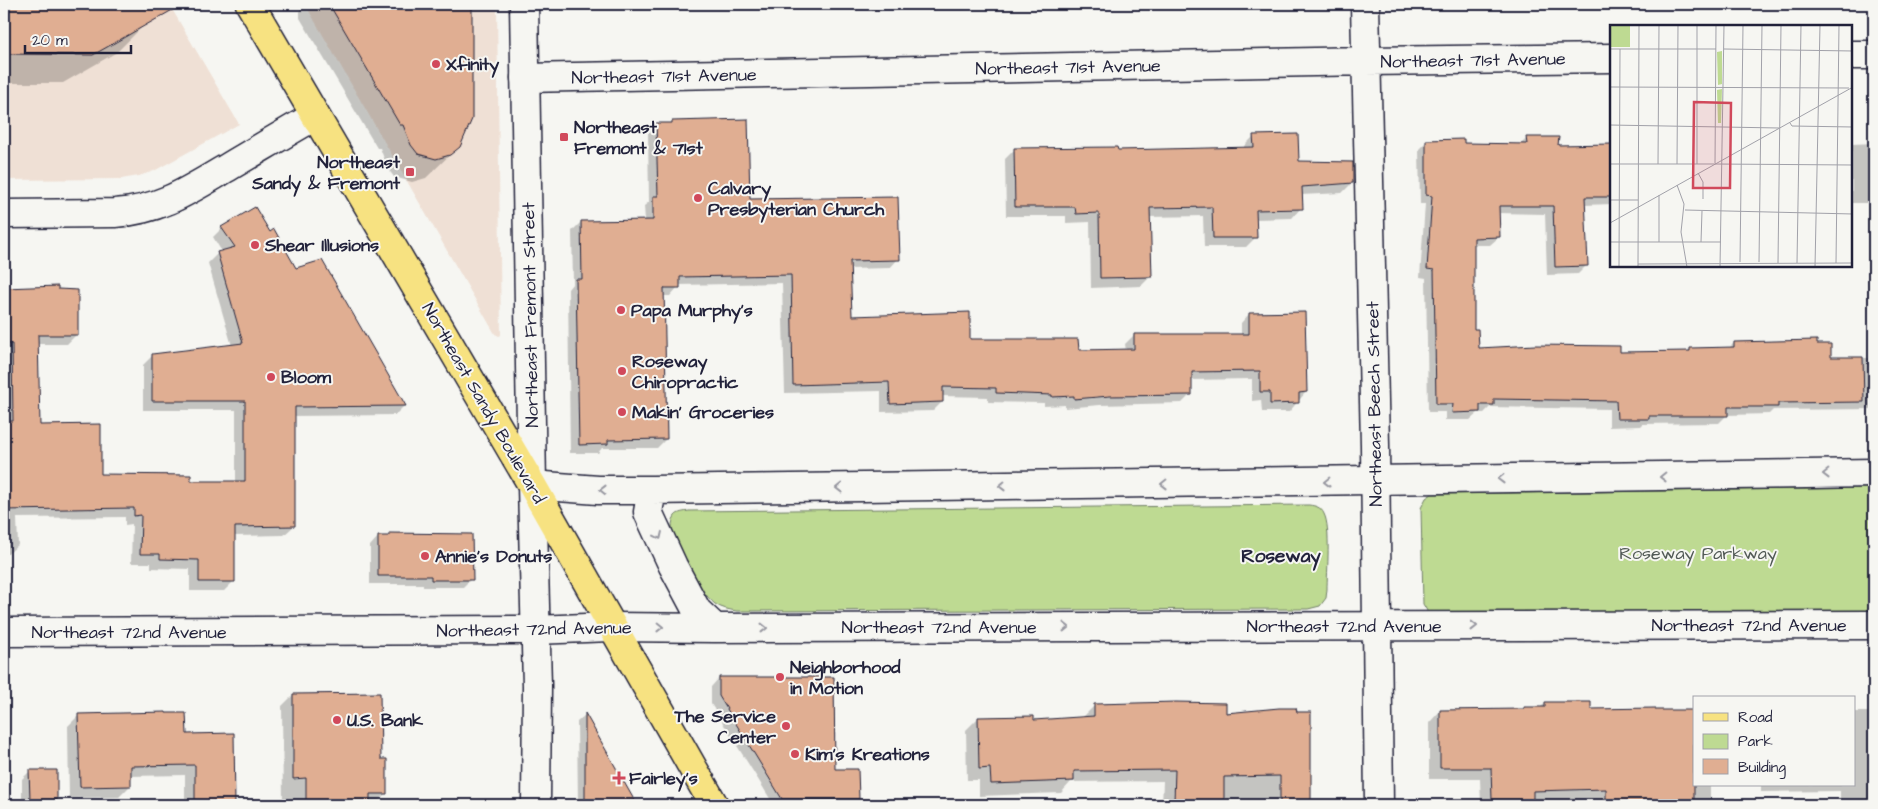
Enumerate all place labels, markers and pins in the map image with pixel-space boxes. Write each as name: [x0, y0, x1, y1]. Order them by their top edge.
place label: Xfinity: [446, 52, 499, 78]
marker: Xfinity: [430, 58, 442, 70]
place label: Northeast Fremont & 71st: [574, 115, 703, 161]
marker: Northeast Fremont & 71st: [558, 131, 570, 143]
place label: Northeast Sandy & Fremont: [251, 150, 401, 197]
marker: Northeast Sandy & Fremont: [404, 166, 416, 178]
place label: Calvary Presbyterian Church: [708, 176, 885, 223]
marker: Calvary Presbyterian Church: [692, 192, 704, 204]
place label: Shear Illusions: [264, 233, 379, 258]
marker: Shear Illusions: [249, 239, 261, 251]
place label: Papa Murphy's: [631, 298, 753, 324]
marker: Papa Murphy's: [615, 304, 627, 316]
place label: Roseway Chiropractic: [632, 349, 739, 395]
place label: Bloom: [281, 365, 332, 390]
marker: Roseway Chiropractic: [616, 365, 628, 377]
marker: Bloom: [265, 371, 277, 383]
place label: Makin' Groceries: [632, 400, 774, 425]
marker: Makin' Groceries: [616, 406, 628, 418]
place label: Annie's Donuts: [435, 544, 552, 569]
marker: Annie's Donuts: [419, 550, 431, 562]
place label: Neighborhood in Motion: [790, 655, 901, 701]
marker: Neighborhood in Motion: [774, 671, 786, 683]
place label: The Service Center: [674, 704, 776, 750]
place label: U.S. Bank: [347, 708, 424, 733]
marker: U.S. Bank: [331, 714, 343, 726]
marker: The Service Center: [780, 720, 792, 732]
place label: Kim's Kreations: [805, 742, 930, 767]
marker: Kim's Kreations: [789, 748, 801, 760]
place label: Fairley's: [629, 766, 698, 792]
marker: Fairley's: [613, 772, 625, 784]

